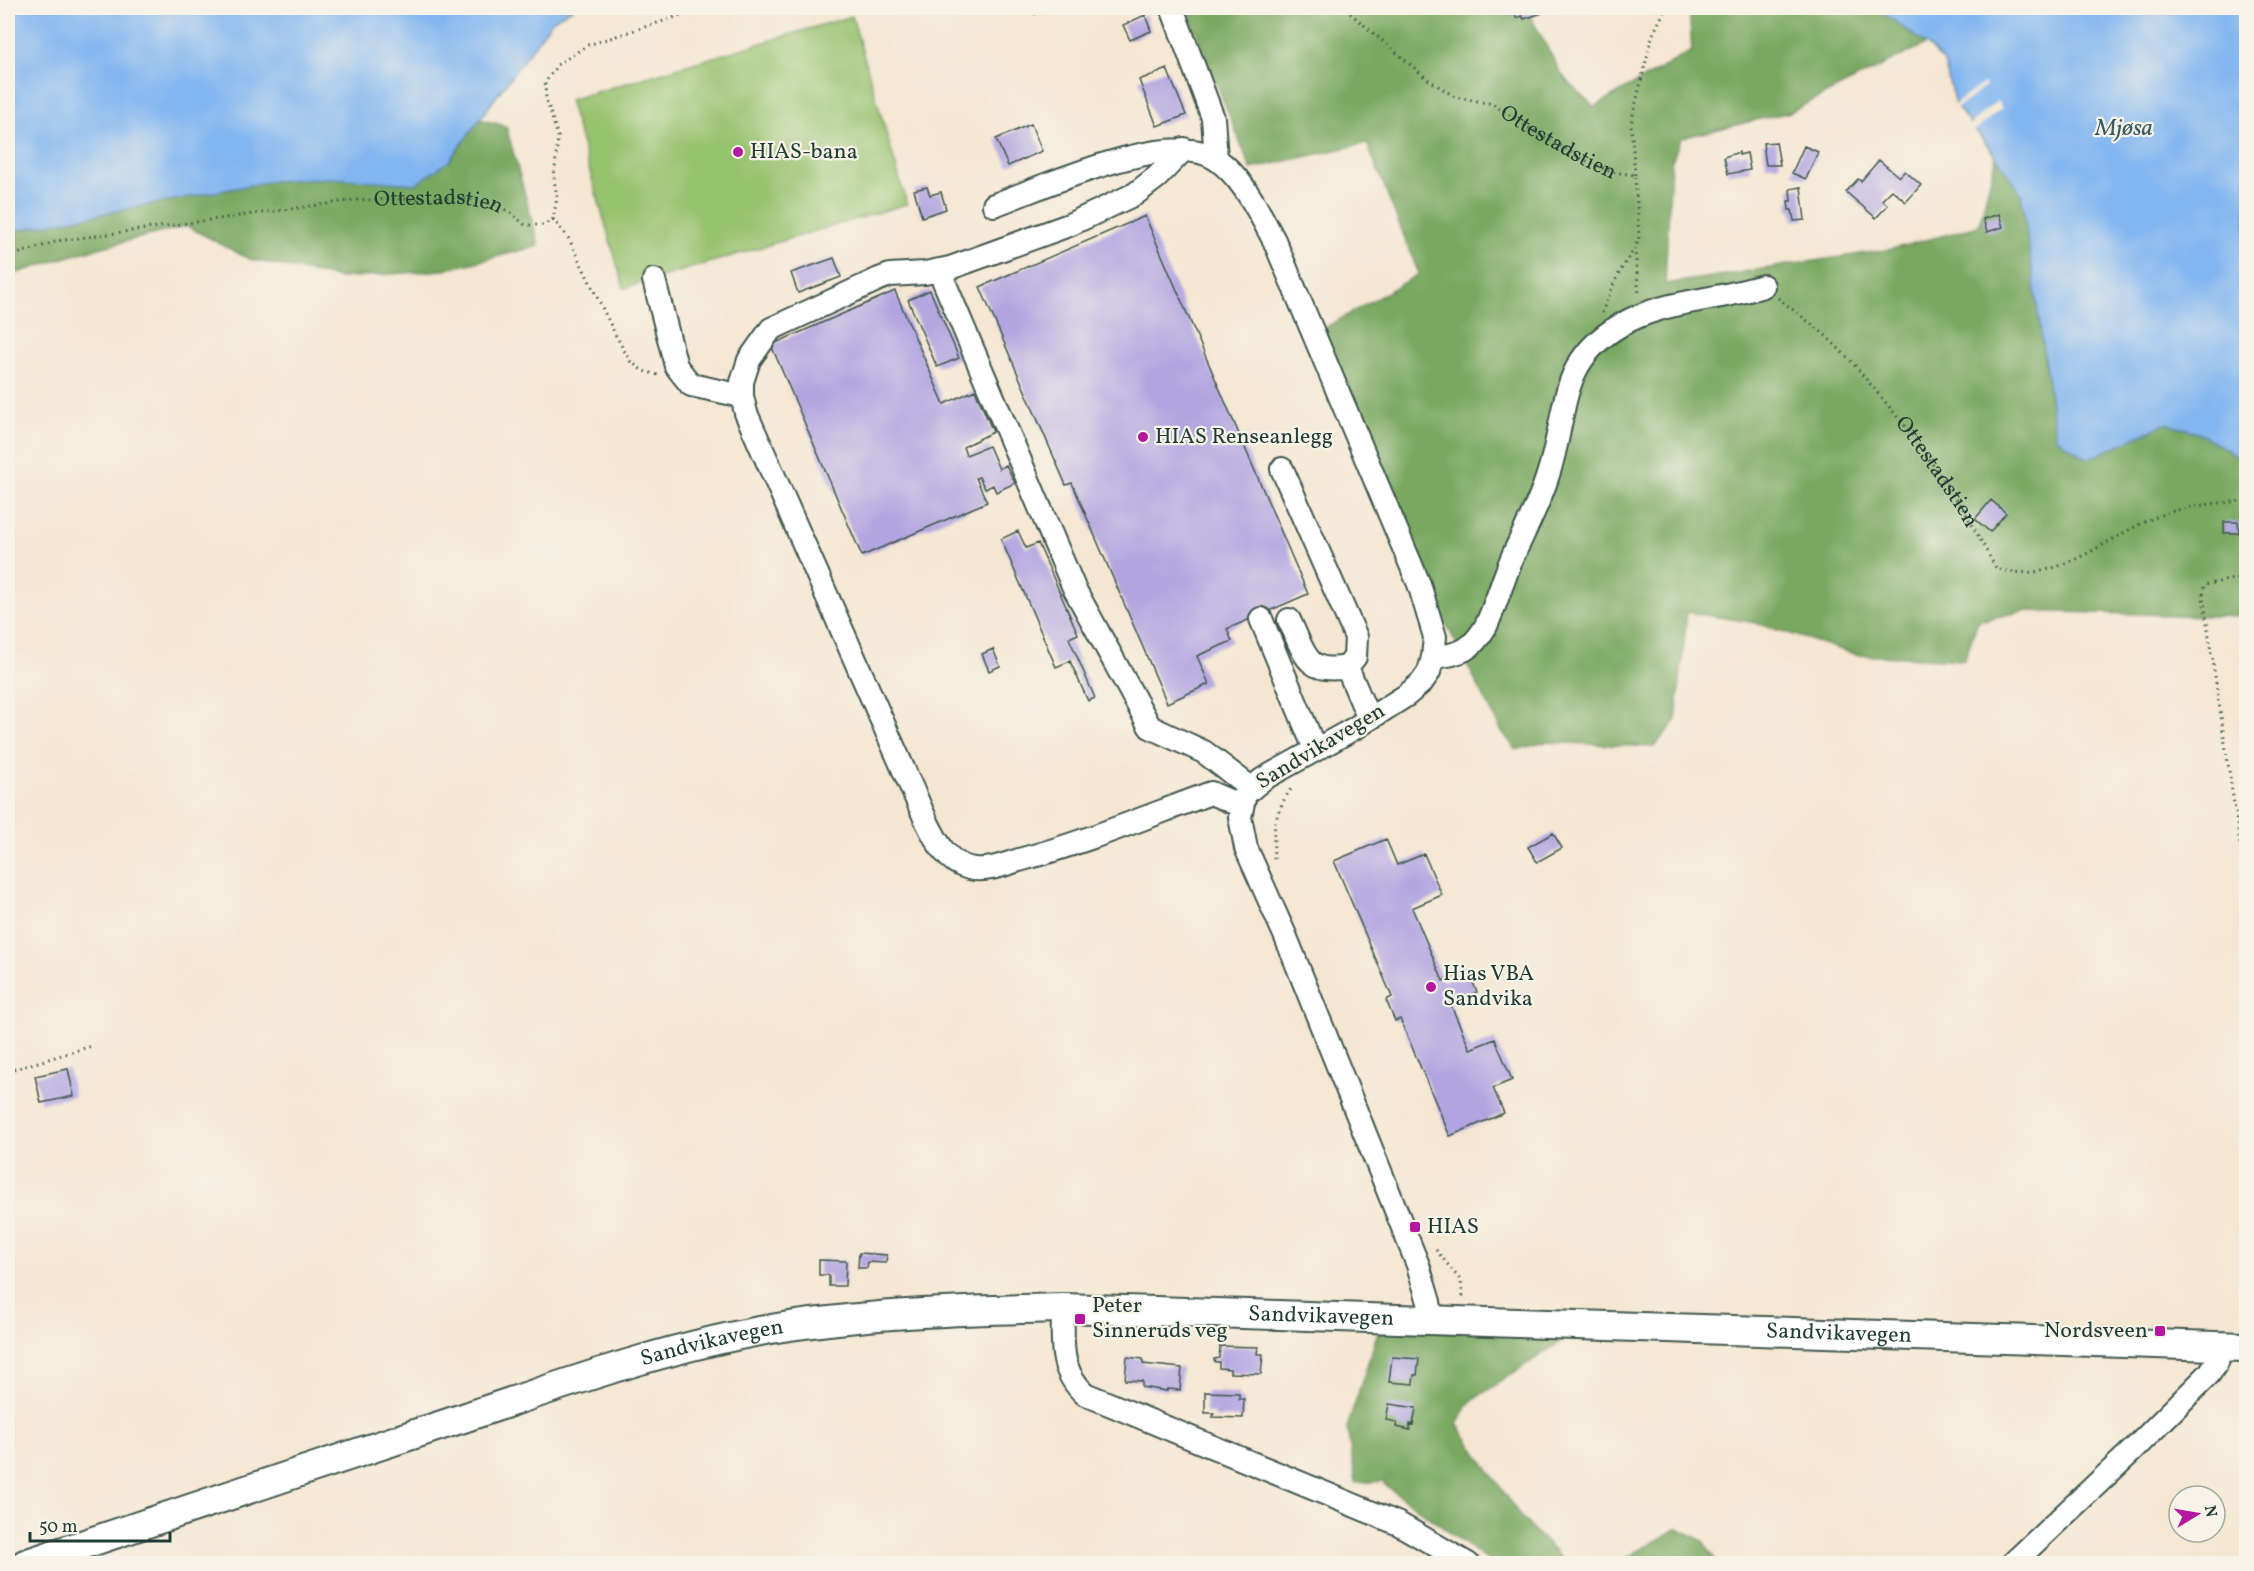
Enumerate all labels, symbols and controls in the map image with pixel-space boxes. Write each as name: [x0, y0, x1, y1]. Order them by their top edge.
street label: Ottestadstien: [1494, 97, 1621, 188]
water label: Mjøsa: [2094, 112, 2153, 146]
place label: HIAS-bana: [750, 137, 858, 168]
marker: HIAS-bana: [731, 145, 745, 159]
street label: Ottestadstien: [374, 182, 509, 222]
street label: Ottestadstien: [1888, 409, 1986, 533]
place label: HIAS Renseanlegg: [1155, 422, 1333, 453]
marker: HIAS Renseanlegg: [1136, 430, 1150, 444]
street label: Sandvikavegen: [1251, 696, 1391, 798]
place label: Hias VBA Sandvika: [1443, 959, 1534, 1015]
marker: Hias VBA Sandvika: [1424, 980, 1438, 994]
place label: HIAS: [1427, 1212, 1479, 1243]
marker: HIAS: [1408, 1220, 1422, 1234]
place label: Peter Sinneruds veg: [1092, 1291, 1228, 1347]
street label: Sandvikavegen: [1248, 1299, 1395, 1334]
street label: Sandvikavegen: [637, 1312, 786, 1375]
marker: Peter Sinneruds veg: [1073, 1312, 1087, 1326]
street label: Sandvikavegen: [1766, 1316, 1912, 1351]
place label: Nordsveen: [2044, 1316, 2148, 1347]
marker: Nordsveen: [2153, 1324, 2167, 1338]
north arrow: [2167, 1484, 2227, 1544]
text: N: [2198, 1504, 2222, 1520]
scale bar: [30, 1505, 170, 1543]
text: 50 m: [39, 1515, 78, 1540]

